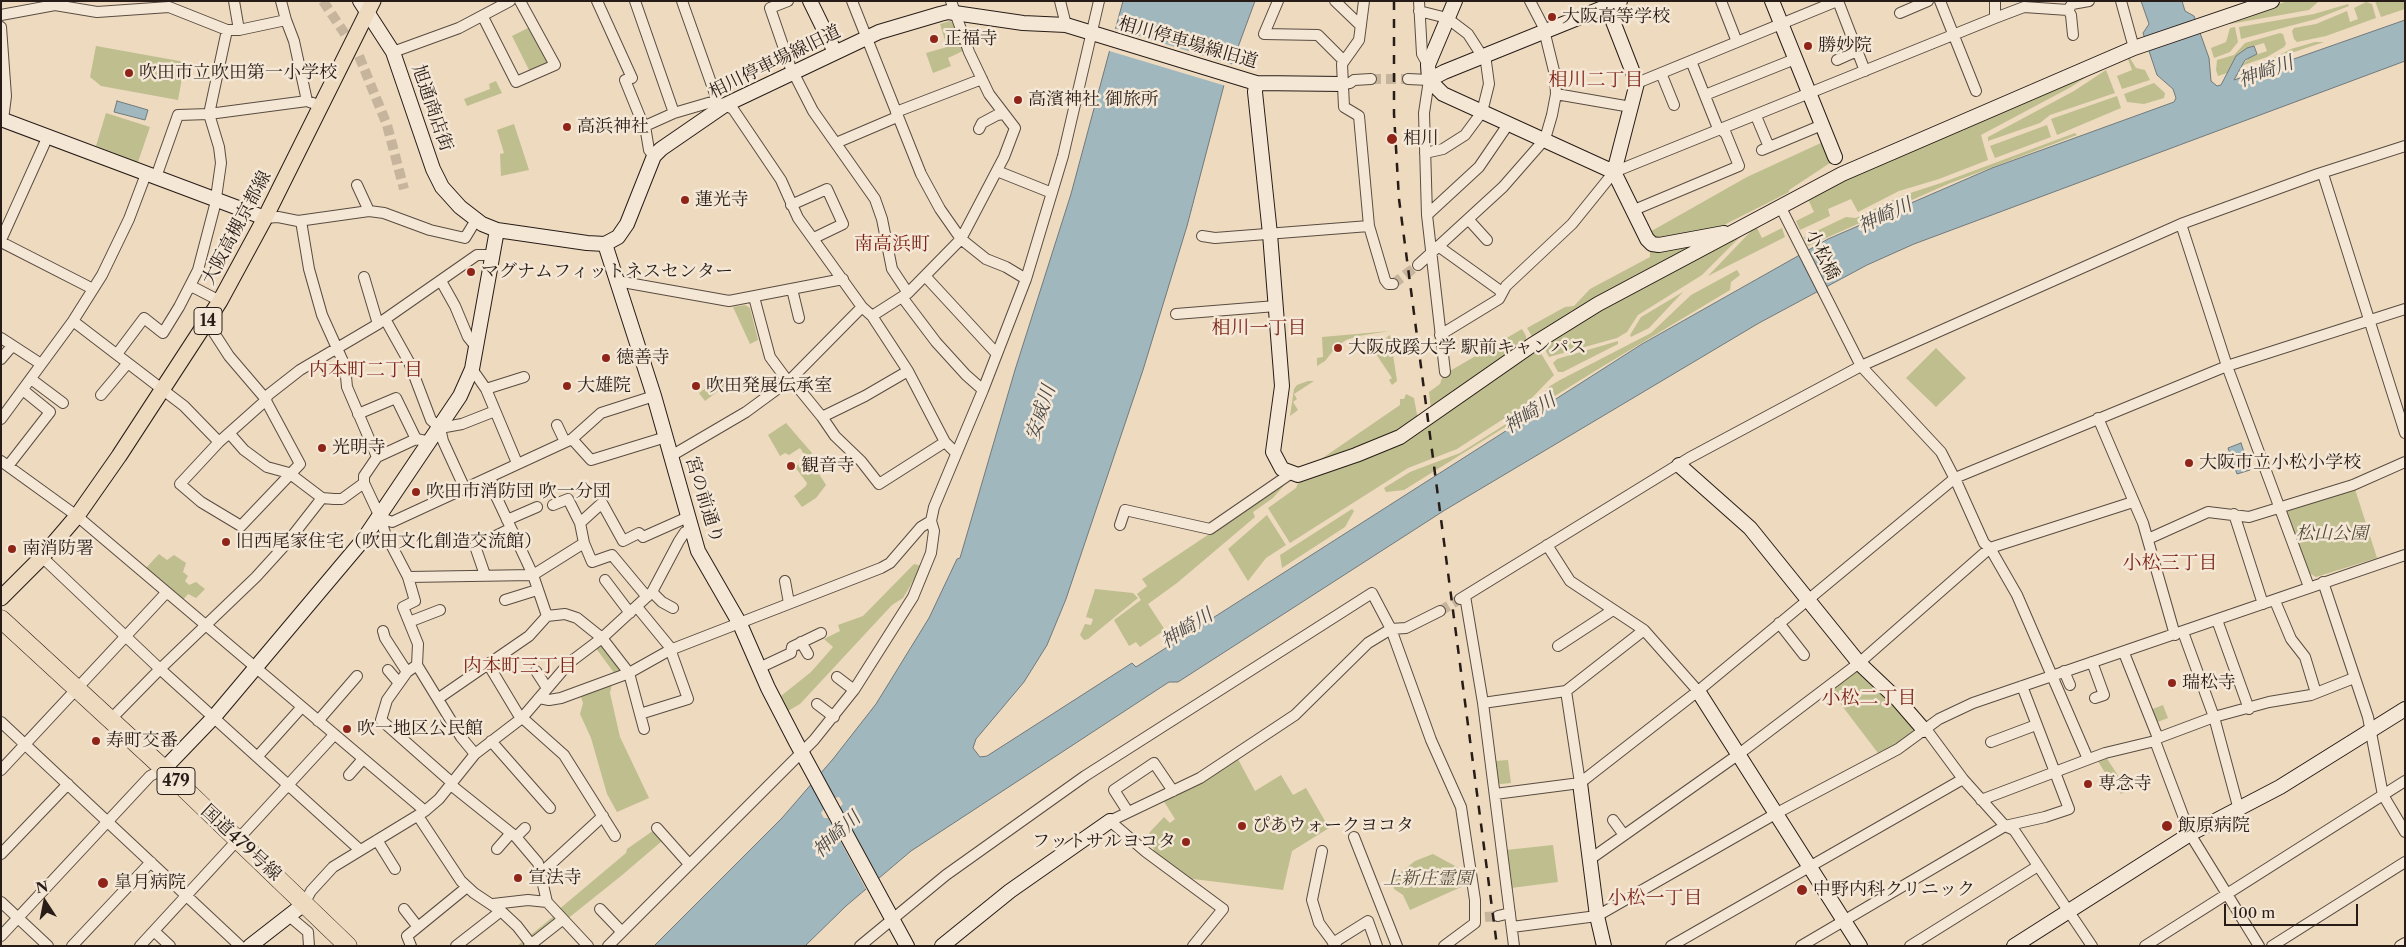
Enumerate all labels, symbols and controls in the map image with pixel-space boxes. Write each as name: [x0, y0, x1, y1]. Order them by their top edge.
place label: 大阪高等学校: [1562, 6, 1670, 28]
marker: 大阪高等学校: [1546, 11, 1558, 23]
street label: 相川停車場線旧道: [1116, 13, 1260, 73]
street label: 相川停車場線旧道: [706, 21, 844, 103]
place label: 正福寺: [944, 28, 998, 50]
marker: 正福寺: [928, 33, 940, 45]
place label: 勝妙院: [1818, 35, 1872, 57]
marker: 勝妙院: [1802, 40, 1814, 52]
water label: 神崎川: [2235, 52, 2297, 92]
place label: 吹田市立吹田第一小学校: [139, 62, 337, 84]
street label: 旭通商店街: [407, 62, 457, 154]
marker: 吹田市立吹田第一小学校: [123, 67, 135, 79]
district label: 相川二丁目: [1549, 70, 1643, 92]
place label: 高濱神社 御旅所: [1028, 89, 1159, 111]
marker: 高濱神社 御旅所: [1012, 94, 1024, 106]
place label: 高浜神社: [577, 116, 649, 138]
marker: 高浜神社: [561, 121, 573, 133]
place label: 相川: [1403, 128, 1439, 150]
marker: 相川: [1385, 132, 1399, 146]
street label: 大阪高槻京都線: [198, 167, 276, 289]
place label: 蓮光寺: [695, 189, 749, 211]
marker: 蓮光寺: [679, 194, 691, 206]
water label: 神崎川: [1854, 194, 1916, 238]
street label: 小松橋: [1800, 226, 1844, 284]
district label: 南高浜町: [854, 234, 930, 256]
place label: マグナムフィットネスセンター: [481, 261, 733, 283]
marker: マグナムフィットネスセンター: [465, 266, 477, 278]
road number: 14: [194, 308, 222, 334]
district label: 相川一丁目: [1212, 318, 1306, 340]
place label: 大阪成蹊大学 駅前キャンパス: [1348, 337, 1587, 359]
marker: 大阪成蹊大学 駅前キャンパス: [1332, 342, 1344, 354]
place label: 徳善寺: [616, 347, 670, 369]
marker: 徳善寺: [600, 352, 612, 364]
district label: 内本町二丁目: [309, 360, 423, 382]
place label: 大雄院: [577, 375, 631, 397]
place label: 吹田発展伝承室: [706, 375, 832, 397]
marker: 大雄院: [561, 380, 573, 392]
marker: 吹田発展伝承室: [690, 380, 702, 392]
water label: 安威川: [1021, 382, 1061, 444]
water label: 神崎川: [1500, 389, 1560, 439]
place label: 光明寺: [332, 437, 386, 459]
marker: 光明寺: [316, 442, 328, 454]
place label: 大阪市立小松小学校: [2199, 452, 2361, 474]
street label: 宮の前通り: [681, 454, 727, 546]
place label: 観音寺: [801, 455, 855, 477]
marker: 大阪市立小松小学校: [2183, 457, 2195, 469]
marker: 観音寺: [785, 460, 797, 472]
place label: 吹田市消防団 吹一分団: [426, 481, 611, 503]
marker: 吹田市消防団 吹一分団: [410, 486, 422, 498]
park label: 松山公園: [2296, 523, 2368, 545]
place label: 旧西尾家住宅（吹田文化創造交流館）: [236, 531, 542, 553]
marker: 旧西尾家住宅（吹田文化創造交流館）: [220, 536, 232, 548]
place label: 南消防署: [22, 538, 94, 560]
marker: 南消防署: [6, 543, 18, 555]
district label: 小松三丁目: [2123, 553, 2217, 575]
water label: 神崎川: [1157, 604, 1217, 654]
district label: 内本町三丁目: [463, 656, 577, 678]
place label: 瑞松寺: [2182, 672, 2236, 694]
marker: 瑞松寺: [2166, 677, 2178, 689]
district label: 小松二丁目: [1822, 688, 1916, 710]
place label: 吹一地区公民館: [357, 718, 483, 740]
marker: 吹一地区公民館: [341, 723, 353, 735]
place label: 寿町交番: [106, 730, 178, 752]
marker: 寿町交番: [90, 735, 102, 747]
road number: 479: [157, 768, 195, 794]
place label: 専念寺: [2098, 773, 2152, 795]
marker: 専念寺: [2082, 778, 2094, 790]
street label: 国道479号線: [196, 800, 286, 886]
water label: 神崎川: [808, 807, 866, 863]
place label: ぴあウォークヨコタ: [1252, 815, 1414, 837]
place label: 飯原病院: [2178, 815, 2250, 837]
marker: 飯原病院: [2160, 819, 2174, 833]
marker: ぴあウォークヨコタ: [1236, 820, 1248, 832]
place label: フットサルヨコタ: [1032, 831, 1176, 853]
marker: フットサルヨコタ: [1180, 836, 1192, 848]
place label: 宣法寺: [528, 867, 582, 889]
park label: 上新庄霊園: [1383, 868, 1473, 890]
place label: 皐月病院: [114, 872, 186, 894]
marker: 宣法寺: [512, 872, 524, 884]
marker: 皐月病院: [96, 876, 110, 890]
north arrow: [20, 877, 70, 927]
text: N: [34, 877, 50, 897]
place label: 中野内科クリニック: [1813, 879, 1975, 901]
marker: 中野内科クリニック: [1795, 883, 1809, 897]
district label: 小松一丁目: [1608, 888, 1702, 910]
scale bar: [2226, 894, 2360, 926]
text: 100 m: [2232, 903, 2275, 922]

